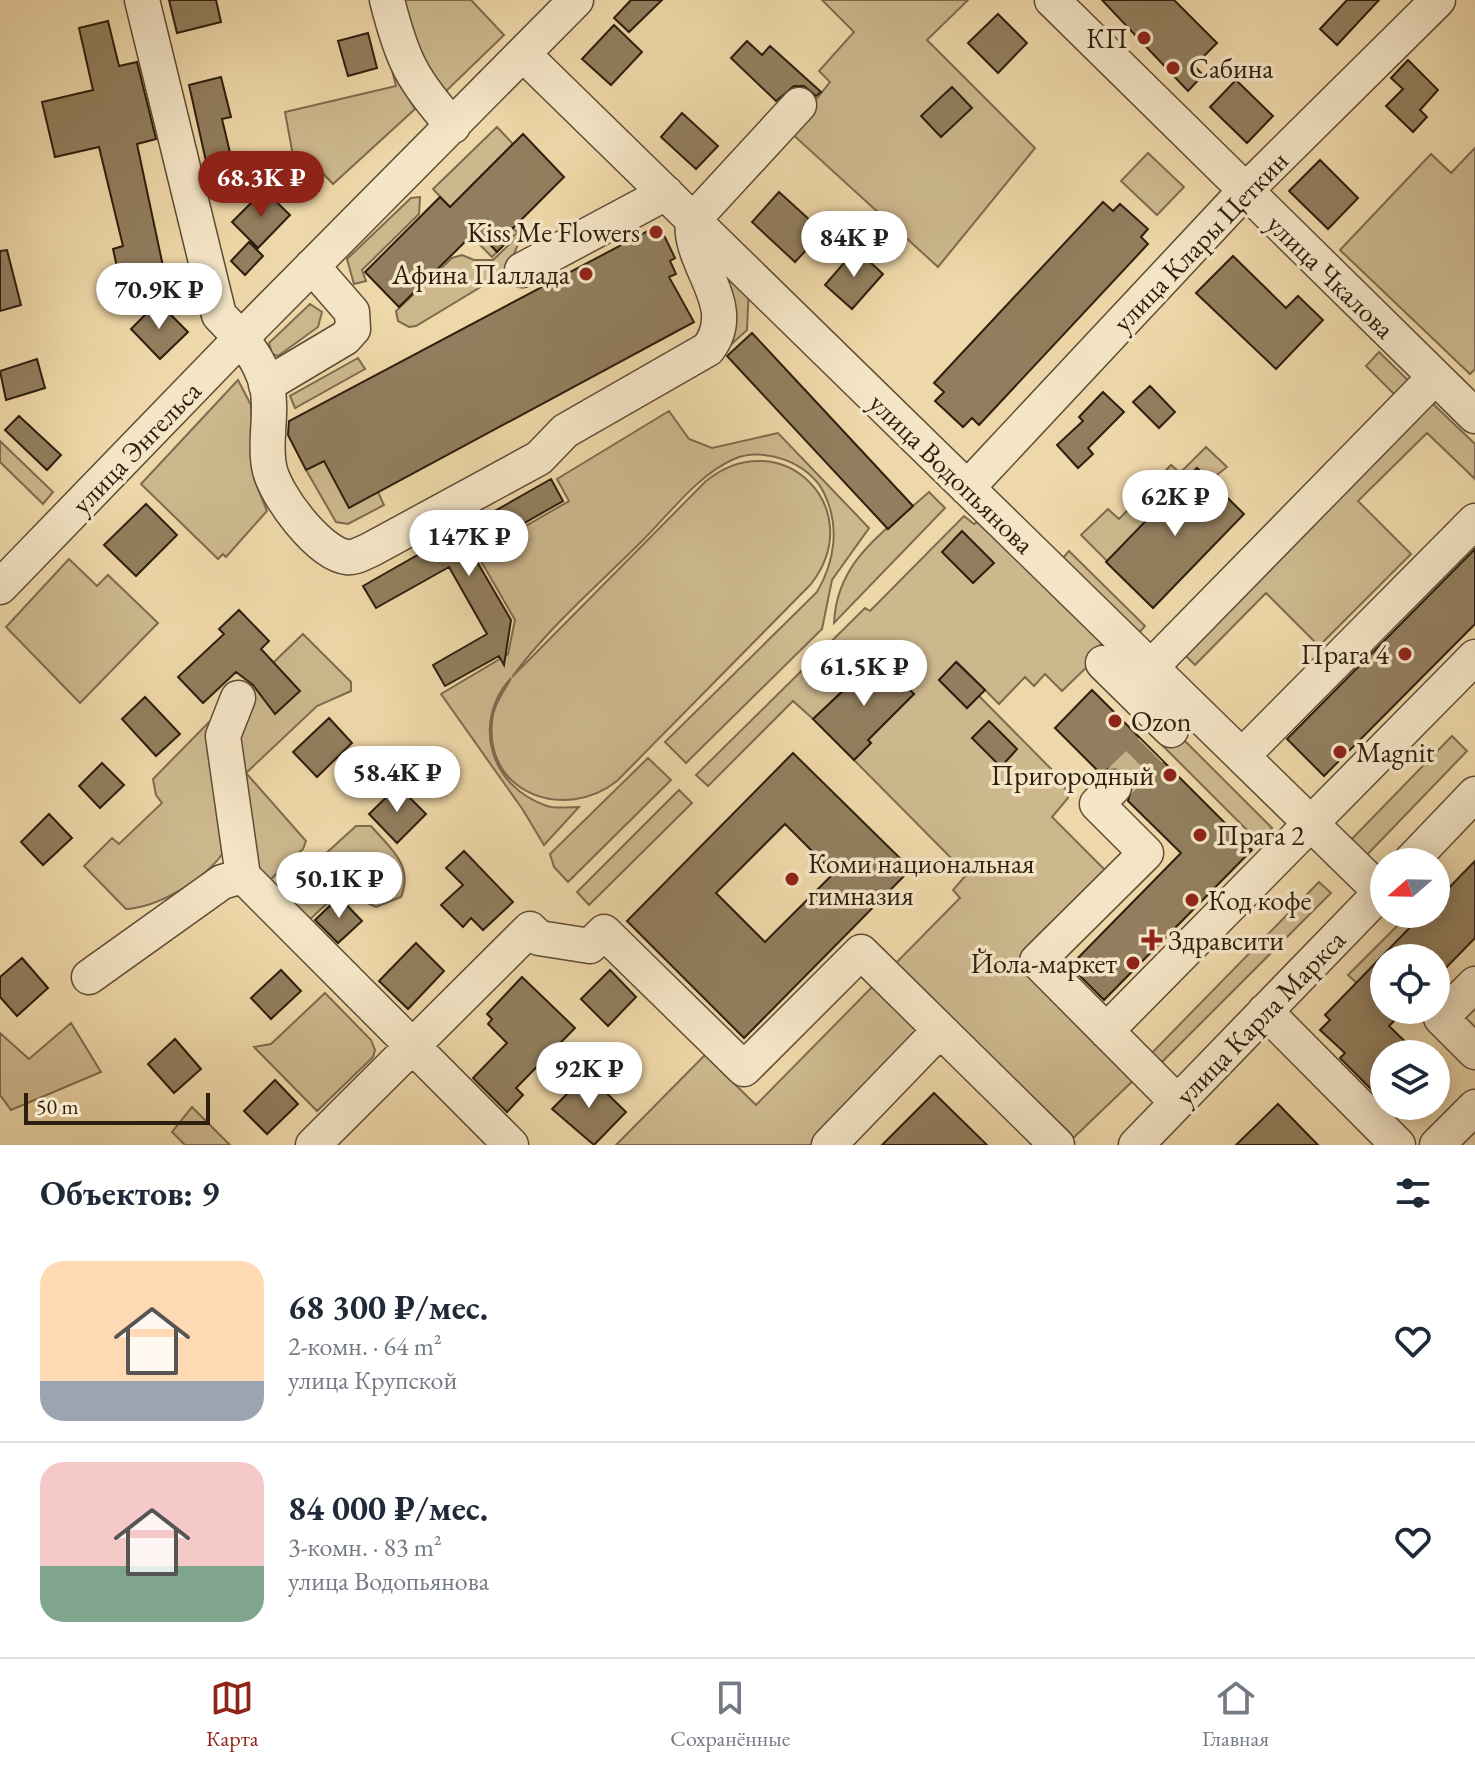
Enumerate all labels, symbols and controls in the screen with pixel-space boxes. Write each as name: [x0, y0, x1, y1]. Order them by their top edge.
place label: КП: [1086, 20, 1128, 56]
marker: КП: [1135, 29, 1153, 47]
place label: Сабина: [1189, 50, 1274, 86]
marker: Сабина: [1164, 59, 1182, 77]
street label: улица Клары Цеткин: [1104, 143, 1296, 339]
pin: 68.3K ₽: [187, 151, 335, 219]
text: 68.3K ₽: [216, 160, 306, 194]
street label: улица Чкалова: [1259, 206, 1403, 347]
pin: 84K ₽: [798, 211, 910, 279]
place label: Kiss Me Flowers: [467, 214, 640, 250]
text: 84K ₽: [819, 220, 889, 254]
marker: Kiss Me Flowers: [647, 223, 665, 241]
place label: Афина Паллада: [391, 256, 571, 292]
pin: 70.9K ₽: [85, 263, 233, 331]
marker: Афина Паллада: [577, 265, 595, 283]
text: 70.9K ₽: [114, 272, 204, 306]
street label: улица Энгельса: [63, 372, 209, 521]
street label: улица Водопьянова: [862, 385, 1043, 562]
pin: 62K ₽: [1119, 470, 1231, 538]
text: 62K ₽: [1140, 479, 1210, 513]
pin: 147K ₽: [404, 510, 534, 578]
text: 147K ₽: [427, 519, 511, 553]
place label: Прага 4: [1301, 636, 1390, 672]
pin: 61.5K ₽: [790, 640, 938, 708]
marker: Прага 4: [1396, 645, 1414, 663]
text: 61.5K ₽: [819, 649, 909, 683]
place label: Ozon: [1131, 703, 1192, 739]
marker: Ozon: [1106, 712, 1124, 730]
place label: Magnit: [1356, 734, 1435, 770]
marker: Magnit: [1331, 743, 1349, 761]
pin: 58.4K ₽: [323, 746, 471, 814]
text: 58.4K ₽: [352, 755, 442, 789]
place label: Пригородный: [991, 757, 1154, 793]
marker: Пригородный: [1161, 766, 1179, 784]
place label: Прага 2: [1216, 817, 1305, 853]
marker: Прага 2: [1191, 826, 1209, 844]
place label: Коми национальная гимназия: [808, 845, 1035, 913]
north arrow: [1370, 848, 1450, 928]
map controls: [1370, 848, 1450, 1120]
pin: 50.1K ₽: [265, 852, 413, 920]
text: 50.1K ₽: [294, 861, 384, 895]
marker: Коми национальная гимназия: [783, 870, 801, 888]
place label: Код кофе: [1208, 882, 1312, 918]
marker: Код кофе: [1183, 891, 1201, 909]
street label: улица Карла Маркса: [1167, 921, 1353, 1112]
place label: Здравсити: [1168, 922, 1284, 958]
marker: Здравсити: [1143, 931, 1161, 949]
button: locate: [1370, 944, 1450, 1024]
place label: Йола-маркет: [971, 945, 1118, 981]
marker: Йола-маркет: [1124, 954, 1142, 972]
button: layers: [1370, 1040, 1450, 1120]
pin: 92K ₽: [533, 1042, 645, 1110]
text: 92K ₽: [554, 1051, 624, 1085]
scale bar: [24, 1089, 210, 1125]
text: 50 m: [36, 1092, 79, 1121]
text: Объектов: 9: [40, 1171, 219, 1215]
icon: filters: [1391, 1171, 1435, 1215]
text: 68 300 ₽/мес.: [288, 1285, 488, 1329]
icon: home: [104, 1293, 200, 1389]
icon: heart: [1391, 1319, 1435, 1363]
text: 2-комн. · 64 m²: [288, 1329, 442, 1363]
text: улица Крупской: [288, 1363, 457, 1397]
text: 84 000 ₽/мес.: [288, 1486, 488, 1530]
icon: home: [104, 1494, 200, 1590]
icon: heart: [1391, 1520, 1435, 1564]
text: 3-комн. · 83 m²: [288, 1530, 442, 1564]
text: улица Водопьянова: [288, 1564, 489, 1598]
tab: Карта: [206, 1676, 258, 1753]
tab: Сохранённые: [670, 1676, 790, 1753]
tab: Главная: [1202, 1676, 1269, 1753]

